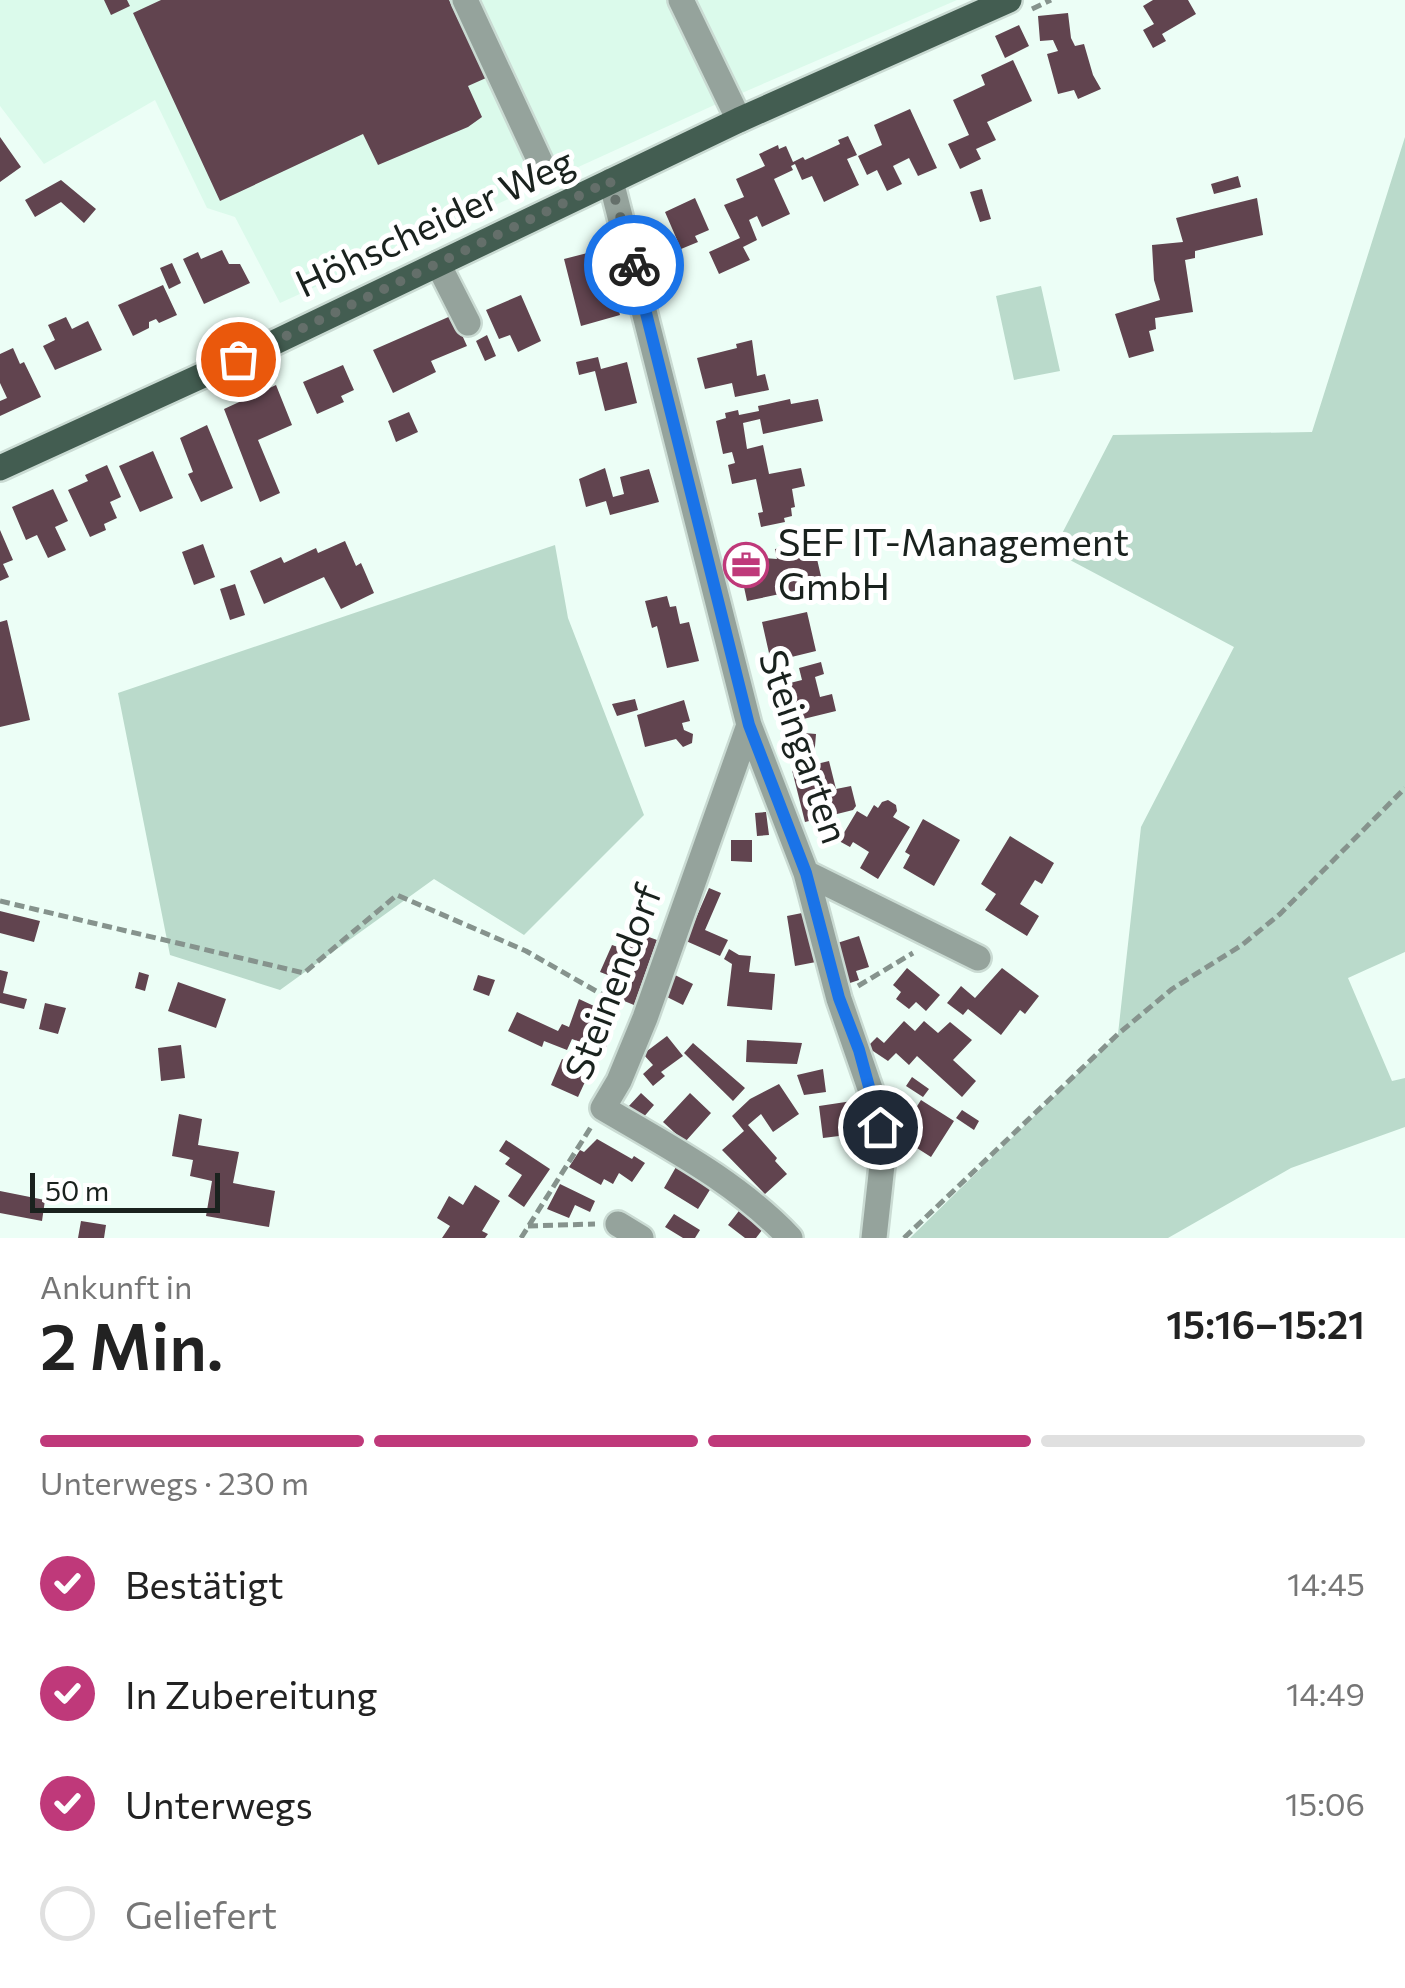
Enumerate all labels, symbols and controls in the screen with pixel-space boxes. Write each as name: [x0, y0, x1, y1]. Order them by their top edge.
street label: Höhscheider Weg: [287, 136, 581, 306]
courier: [584, 215, 684, 315]
icon: bike: [607, 238, 662, 293]
pin: [196, 317, 281, 402]
icon: bag: [211, 332, 266, 387]
place label: SEF IT-Management GmbH: [778, 517, 1129, 608]
office icon: SEF IT-Management GmbH: [723, 542, 769, 588]
street label: Steingarten: [750, 643, 860, 849]
street label: Steinendorf: [553, 877, 670, 1085]
pin: [838, 1085, 923, 1170]
icon: home: [853, 1100, 908, 1155]
scale bar: [30, 1168, 220, 1212]
text: 50 m: [45, 1173, 109, 1207]
text: Ankunft in: [40, 1266, 192, 1306]
text: 15:16–15:21: [1166, 1300, 1365, 1347]
text: 2 Min.: [40, 1304, 223, 1383]
text: Unterwegs · 230 m: [40, 1462, 309, 1502]
icon: check: [40, 1556, 95, 1611]
text: Bestätigt: [125, 1560, 284, 1607]
text: 14:45: [1287, 1563, 1365, 1603]
icon: check: [40, 1666, 95, 1721]
text: In Zubereitung: [125, 1670, 377, 1717]
text: 14:49: [1286, 1673, 1365, 1713]
icon: check: [40, 1776, 95, 1831]
text: Unterwegs: [125, 1780, 313, 1827]
text: 15:06: [1285, 1783, 1365, 1823]
text: Geliefert: [125, 1890, 277, 1937]

